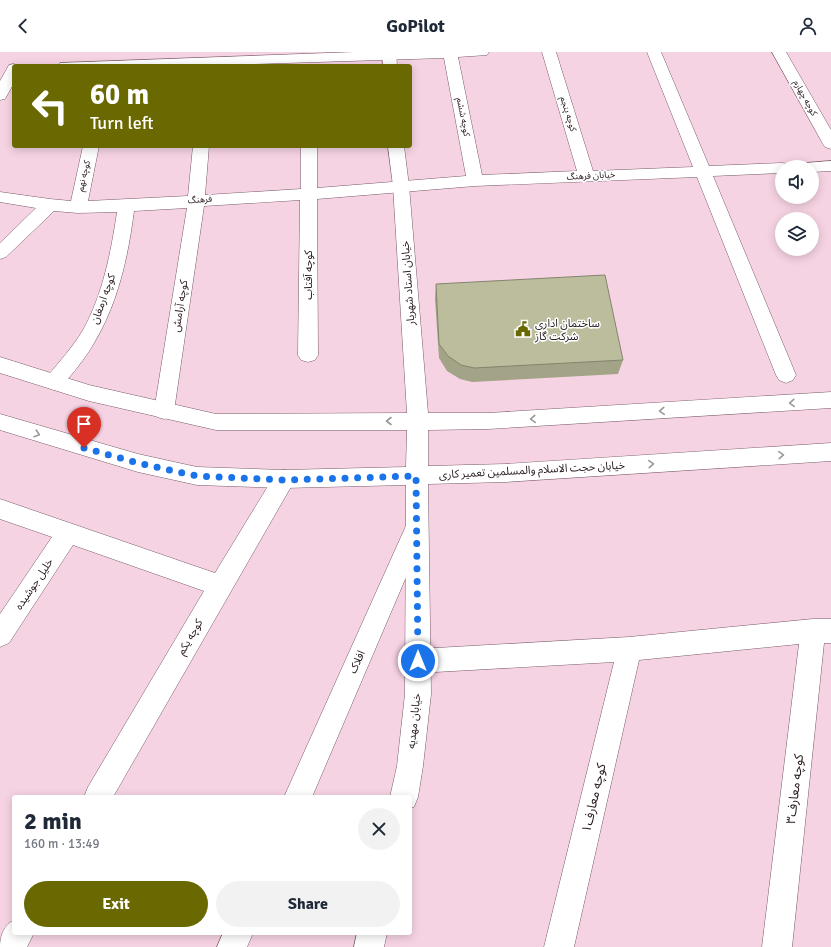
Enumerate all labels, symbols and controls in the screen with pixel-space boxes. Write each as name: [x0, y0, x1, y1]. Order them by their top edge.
icon: back: [12, 15, 34, 37]
text: GoPilot: [386, 15, 445, 37]
icon: person: [797, 15, 819, 37]
text: 60 m: [90, 78, 149, 112]
street label: کوچه چهارم: [790, 78, 819, 119]
icon: left: [24, 80, 76, 132]
street label: کوچه پنجم: [556, 95, 579, 133]
street label: کوچه ششم: [453, 97, 472, 138]
text: Turn left: [90, 112, 153, 134]
street label: کوچه نهم: [75, 159, 94, 193]
map controls: [775, 160, 819, 256]
button: sound: [775, 160, 819, 204]
street label: خیابان فرهنگ: [566, 169, 616, 183]
street label: فرهنگ: [188, 194, 212, 206]
button: layers: [775, 212, 819, 256]
street label: خیابان استاد شهریار: [399, 240, 418, 327]
street label: کوچه آفتاب: [302, 250, 316, 300]
street label: کوچه ارمغان: [88, 272, 119, 326]
street label: کوچه آرامش: [169, 279, 192, 333]
place label: ساختمان اداری شرکت گاز: [534, 317, 600, 343]
public building icon: ساختمان اداری شرکت گاز: [514, 320, 532, 338]
one-way arrow: [789, 398, 795, 407]
one-way arrow: [659, 406, 665, 415]
pin: [67, 407, 101, 448]
icon: arrive: [73, 413, 95, 435]
one-way arrow: [530, 414, 536, 423]
one-way arrow: [386, 417, 392, 425]
one-way arrow: [33, 429, 40, 438]
one-way arrow: [778, 451, 784, 460]
street label: خیابان حجت الاسلام والمسلمین تعمیر کاری: [439, 459, 626, 482]
one-way arrow: [648, 459, 654, 468]
street label: خلیل جوشیده: [12, 555, 56, 612]
street label: کوچه یکم: [175, 616, 207, 658]
position arrow: [397, 640, 439, 682]
street label: افلاک: [346, 648, 368, 676]
street label: خیابان مهدیه: [405, 692, 423, 749]
street label: کوچه معارف۳: [783, 752, 808, 825]
street label: کوچه معارف۱: [578, 761, 611, 834]
text: 2 min: [24, 806, 82, 836]
button: close: [358, 808, 400, 850]
text: 160 m · 13:49: [24, 836, 100, 852]
button: Exit: [24, 881, 208, 927]
button: Share: [216, 881, 400, 927]

